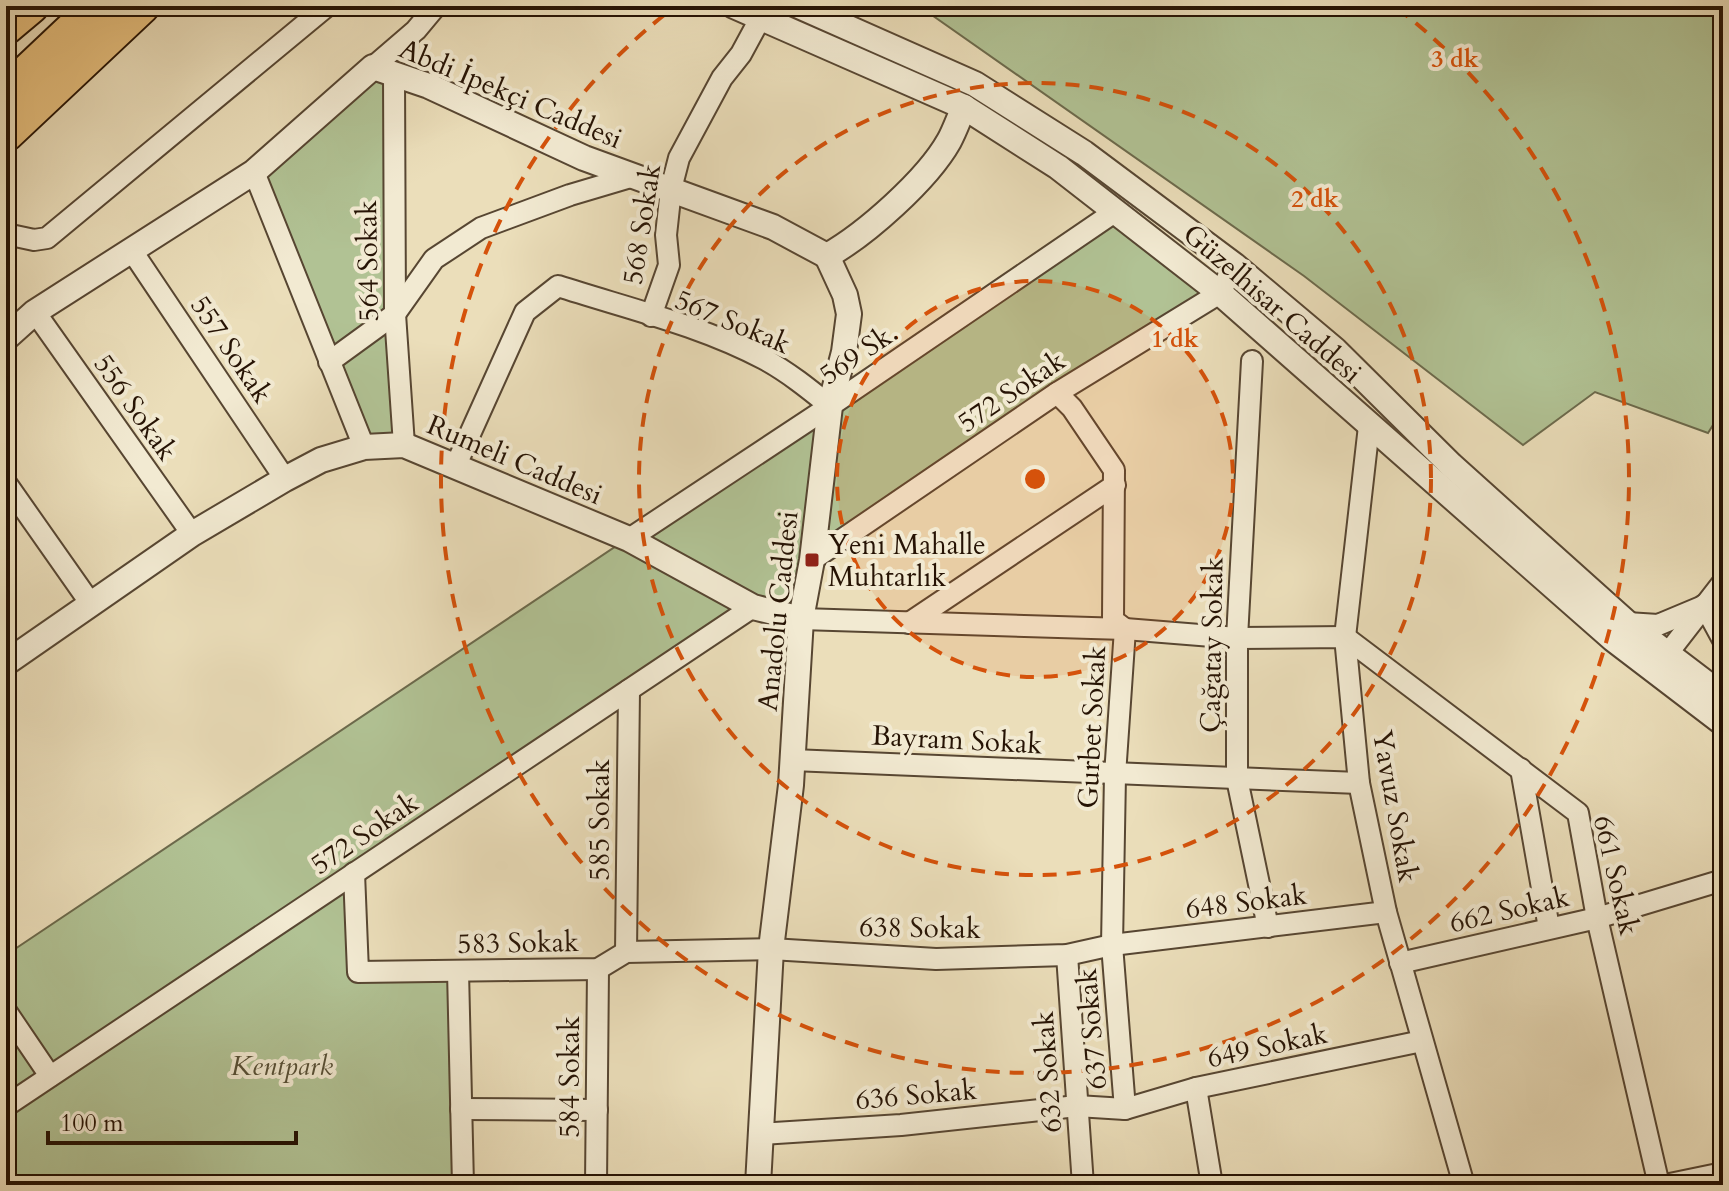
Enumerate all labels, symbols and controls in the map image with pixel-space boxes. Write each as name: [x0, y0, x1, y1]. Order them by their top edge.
street label: Abdi İpekçi Caddesi: [393, 30, 628, 158]
text: 3 dk: [1431, 43, 1479, 76]
street label: 568 Sokak: [614, 161, 670, 287]
text: 2 dk: [1291, 183, 1339, 216]
street label: 564 Sokak: [348, 200, 388, 322]
street label: Güzelhisar Caddesi: [1175, 215, 1370, 392]
street label: 567 Sokak: [669, 281, 796, 363]
street label: 557 Sokak: [181, 288, 281, 411]
street label: 569 Sk.: [812, 314, 905, 394]
text: 1 dk: [1151, 323, 1199, 356]
street label: 572 Sokak: [950, 342, 1073, 442]
street label: 556 Sokak: [85, 347, 186, 468]
street label: Rumeli Caddesi: [421, 406, 608, 514]
centre of rings: [1021, 465, 1049, 493]
street label: Anadolu Caddesi: [749, 509, 807, 713]
place label: Yeni Mahalle Muhtarlık: [828, 526, 986, 596]
marker: Yeni Mahalle Muhtarlık: [803, 551, 821, 569]
street label: Çağatay Sokak: [1191, 557, 1233, 733]
street label: Gurbet Sokak: [1069, 645, 1115, 809]
street label: Bayram Sokak: [871, 717, 1043, 763]
street label: Yavuz Sokak: [1363, 727, 1427, 885]
street label: 585 Sokak: [581, 759, 619, 881]
street label: 572 Sokak: [303, 784, 426, 884]
street label: 661 Sokak: [1584, 812, 1648, 939]
street label: 648 Sokak: [1183, 876, 1309, 928]
street label: 662 Sokak: [1446, 878, 1573, 942]
street label: 638 Sokak: [859, 908, 981, 948]
street label: 583 Sokak: [457, 923, 579, 963]
street label: 637 Sokak: [1068, 967, 1116, 1091]
street label: 632 Sokak: [1025, 1010, 1071, 1134]
street label: 649 Sokak: [1204, 1015, 1331, 1077]
street label: 584 Sokak: [551, 1016, 589, 1138]
park label: Kentpark: [231, 1047, 333, 1085]
street label: 636 Sokak: [854, 1071, 978, 1119]
scale bar: [48, 1095, 296, 1145]
text: 100 m: [60, 1107, 124, 1140]

